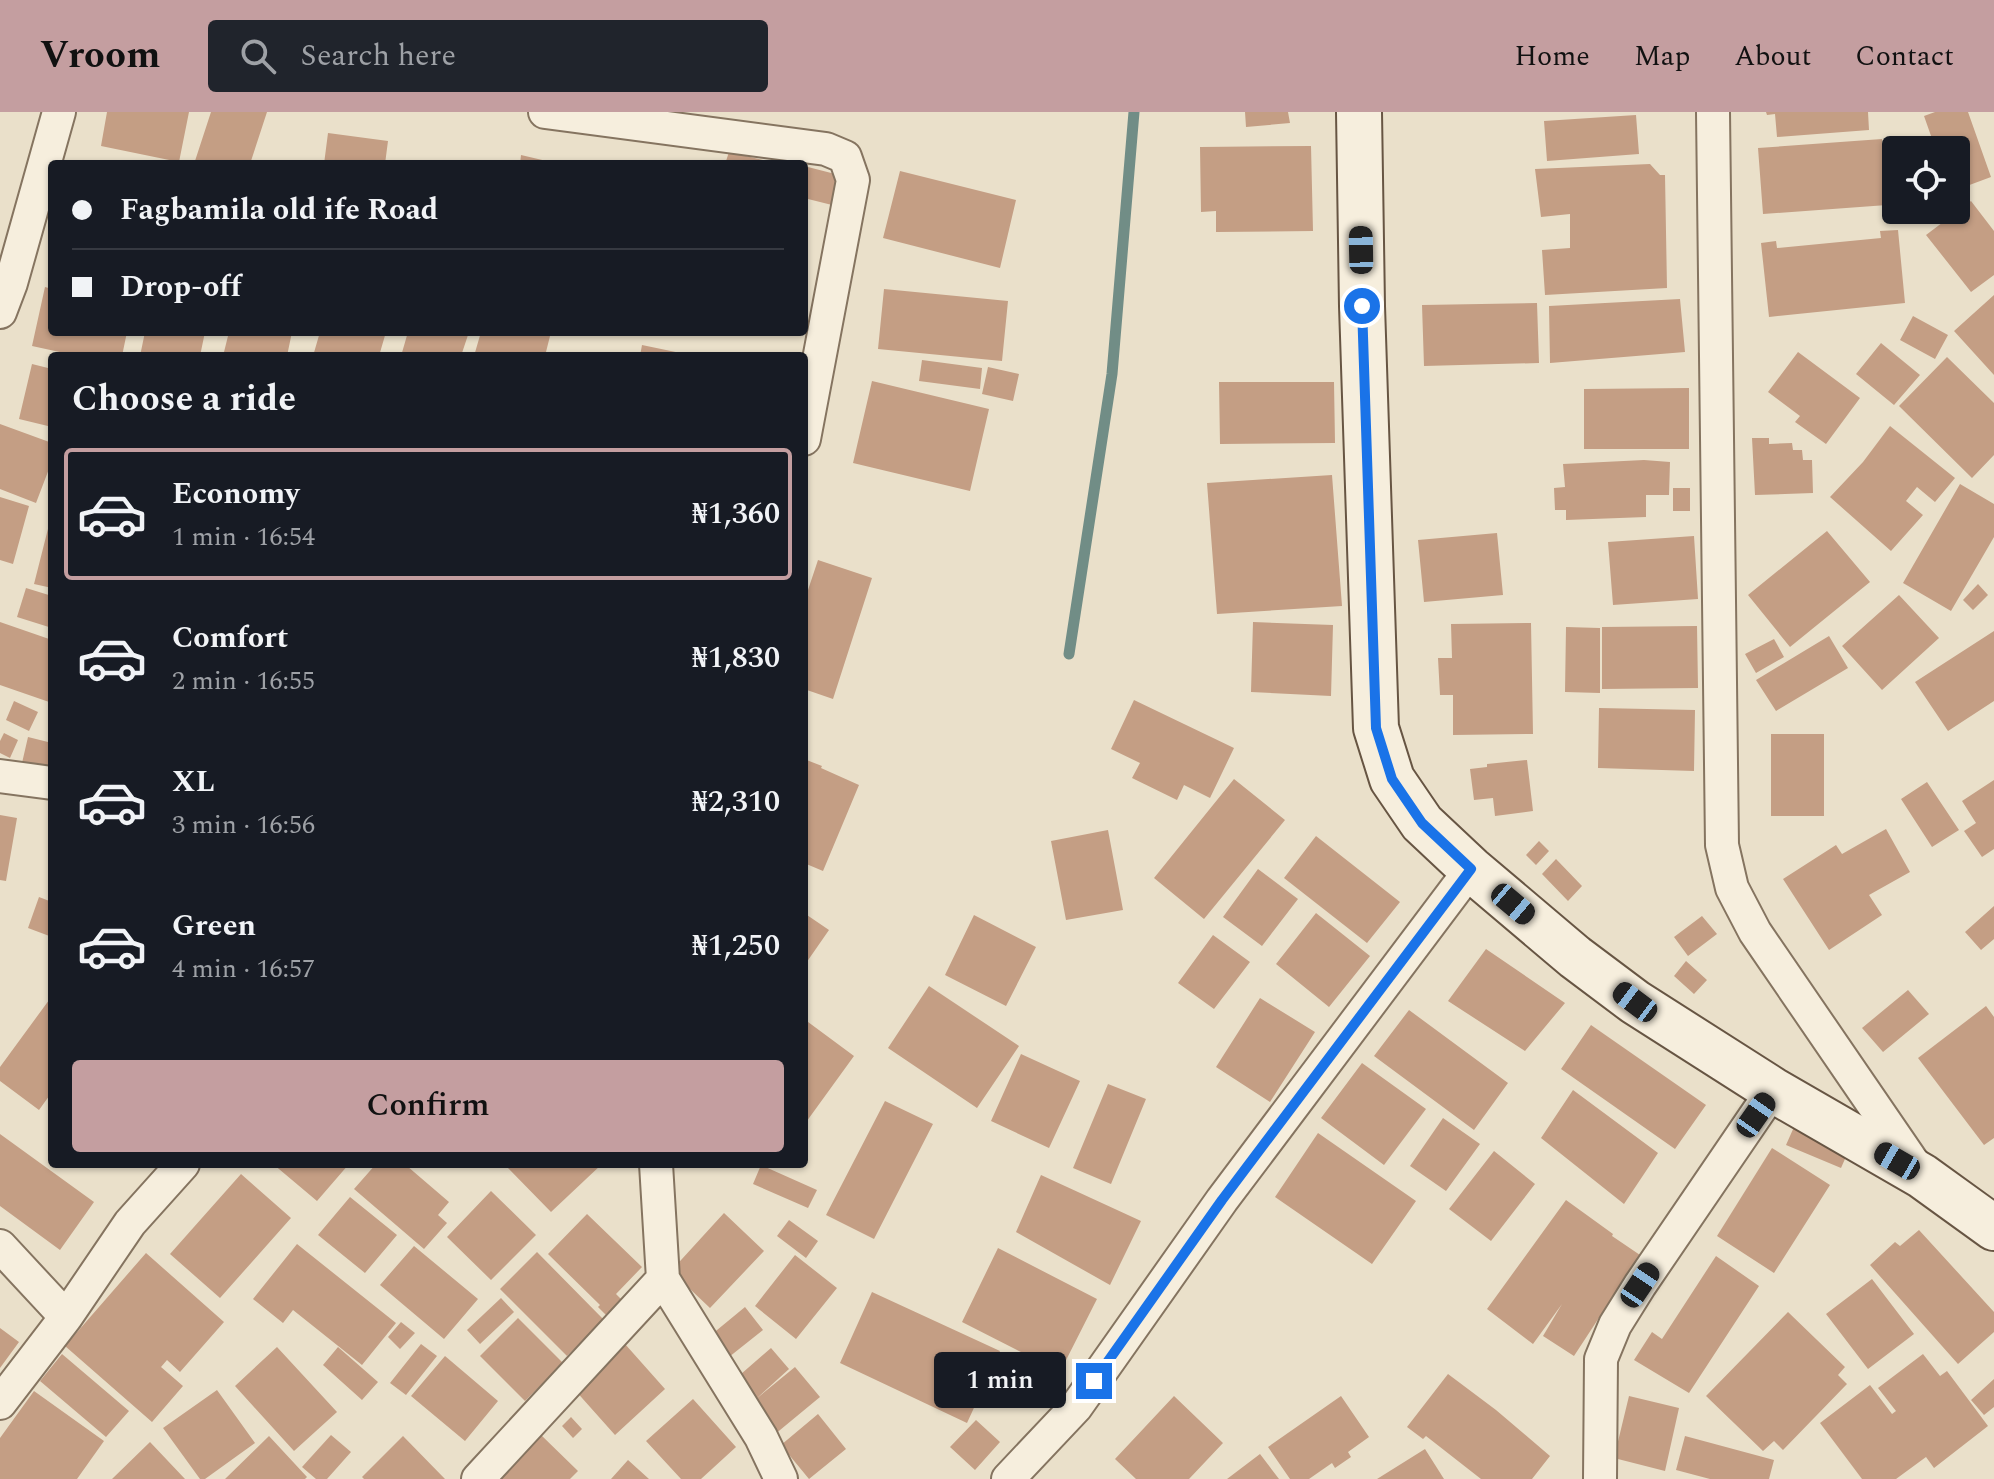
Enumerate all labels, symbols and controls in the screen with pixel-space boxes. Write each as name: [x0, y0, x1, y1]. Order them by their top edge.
search box: [208, 20, 768, 92]
text: Vroom: [40, 27, 160, 85]
text: Search here: [300, 33, 456, 79]
icon: search: [236, 34, 280, 78]
text: Home: [1514, 35, 1590, 78]
text: Map: [1634, 35, 1690, 78]
text: About: [1734, 35, 1811, 78]
text: Contact: [1855, 35, 1954, 78]
map controls: [1882, 136, 1970, 224]
button: locate: [1882, 136, 1970, 224]
text: Fagbamila old ife Road: [120, 187, 438, 233]
car: [1349, 226, 1373, 274]
text: Drop-off: [120, 264, 241, 310]
route start: [1344, 288, 1380, 324]
text: Choose a ride: [72, 372, 296, 427]
text: Economy: [172, 471, 299, 517]
icon: car: [76, 478, 148, 550]
text: ₦1,360: [692, 491, 780, 537]
text: 1 min · 16:54: [172, 517, 315, 557]
text: Comfort: [172, 615, 288, 661]
icon: car: [76, 622, 148, 694]
text: ₦1,830: [692, 635, 780, 681]
text: 2 min · 16:55: [172, 661, 315, 701]
text: XL: [172, 759, 215, 805]
icon: car: [76, 766, 148, 838]
text: ₦2,310: [692, 779, 780, 825]
text: 3 min · 16:56: [172, 805, 315, 845]
car: [1487, 879, 1539, 929]
text: Green: [172, 903, 256, 949]
icon: car: [76, 910, 148, 982]
text: ₦1,250: [692, 923, 780, 969]
text: 4 min · 16:57: [172, 949, 315, 989]
car: [1609, 978, 1661, 1026]
button: Confirm: [72, 1060, 784, 1152]
car: [1732, 1088, 1780, 1142]
car: [1870, 1139, 1924, 1183]
car: [1617, 1258, 1663, 1312]
callout: 1 min: [934, 1353, 1066, 1409]
text: 1 min: [966, 1360, 1034, 1400]
route end: [1076, 1363, 1112, 1399]

